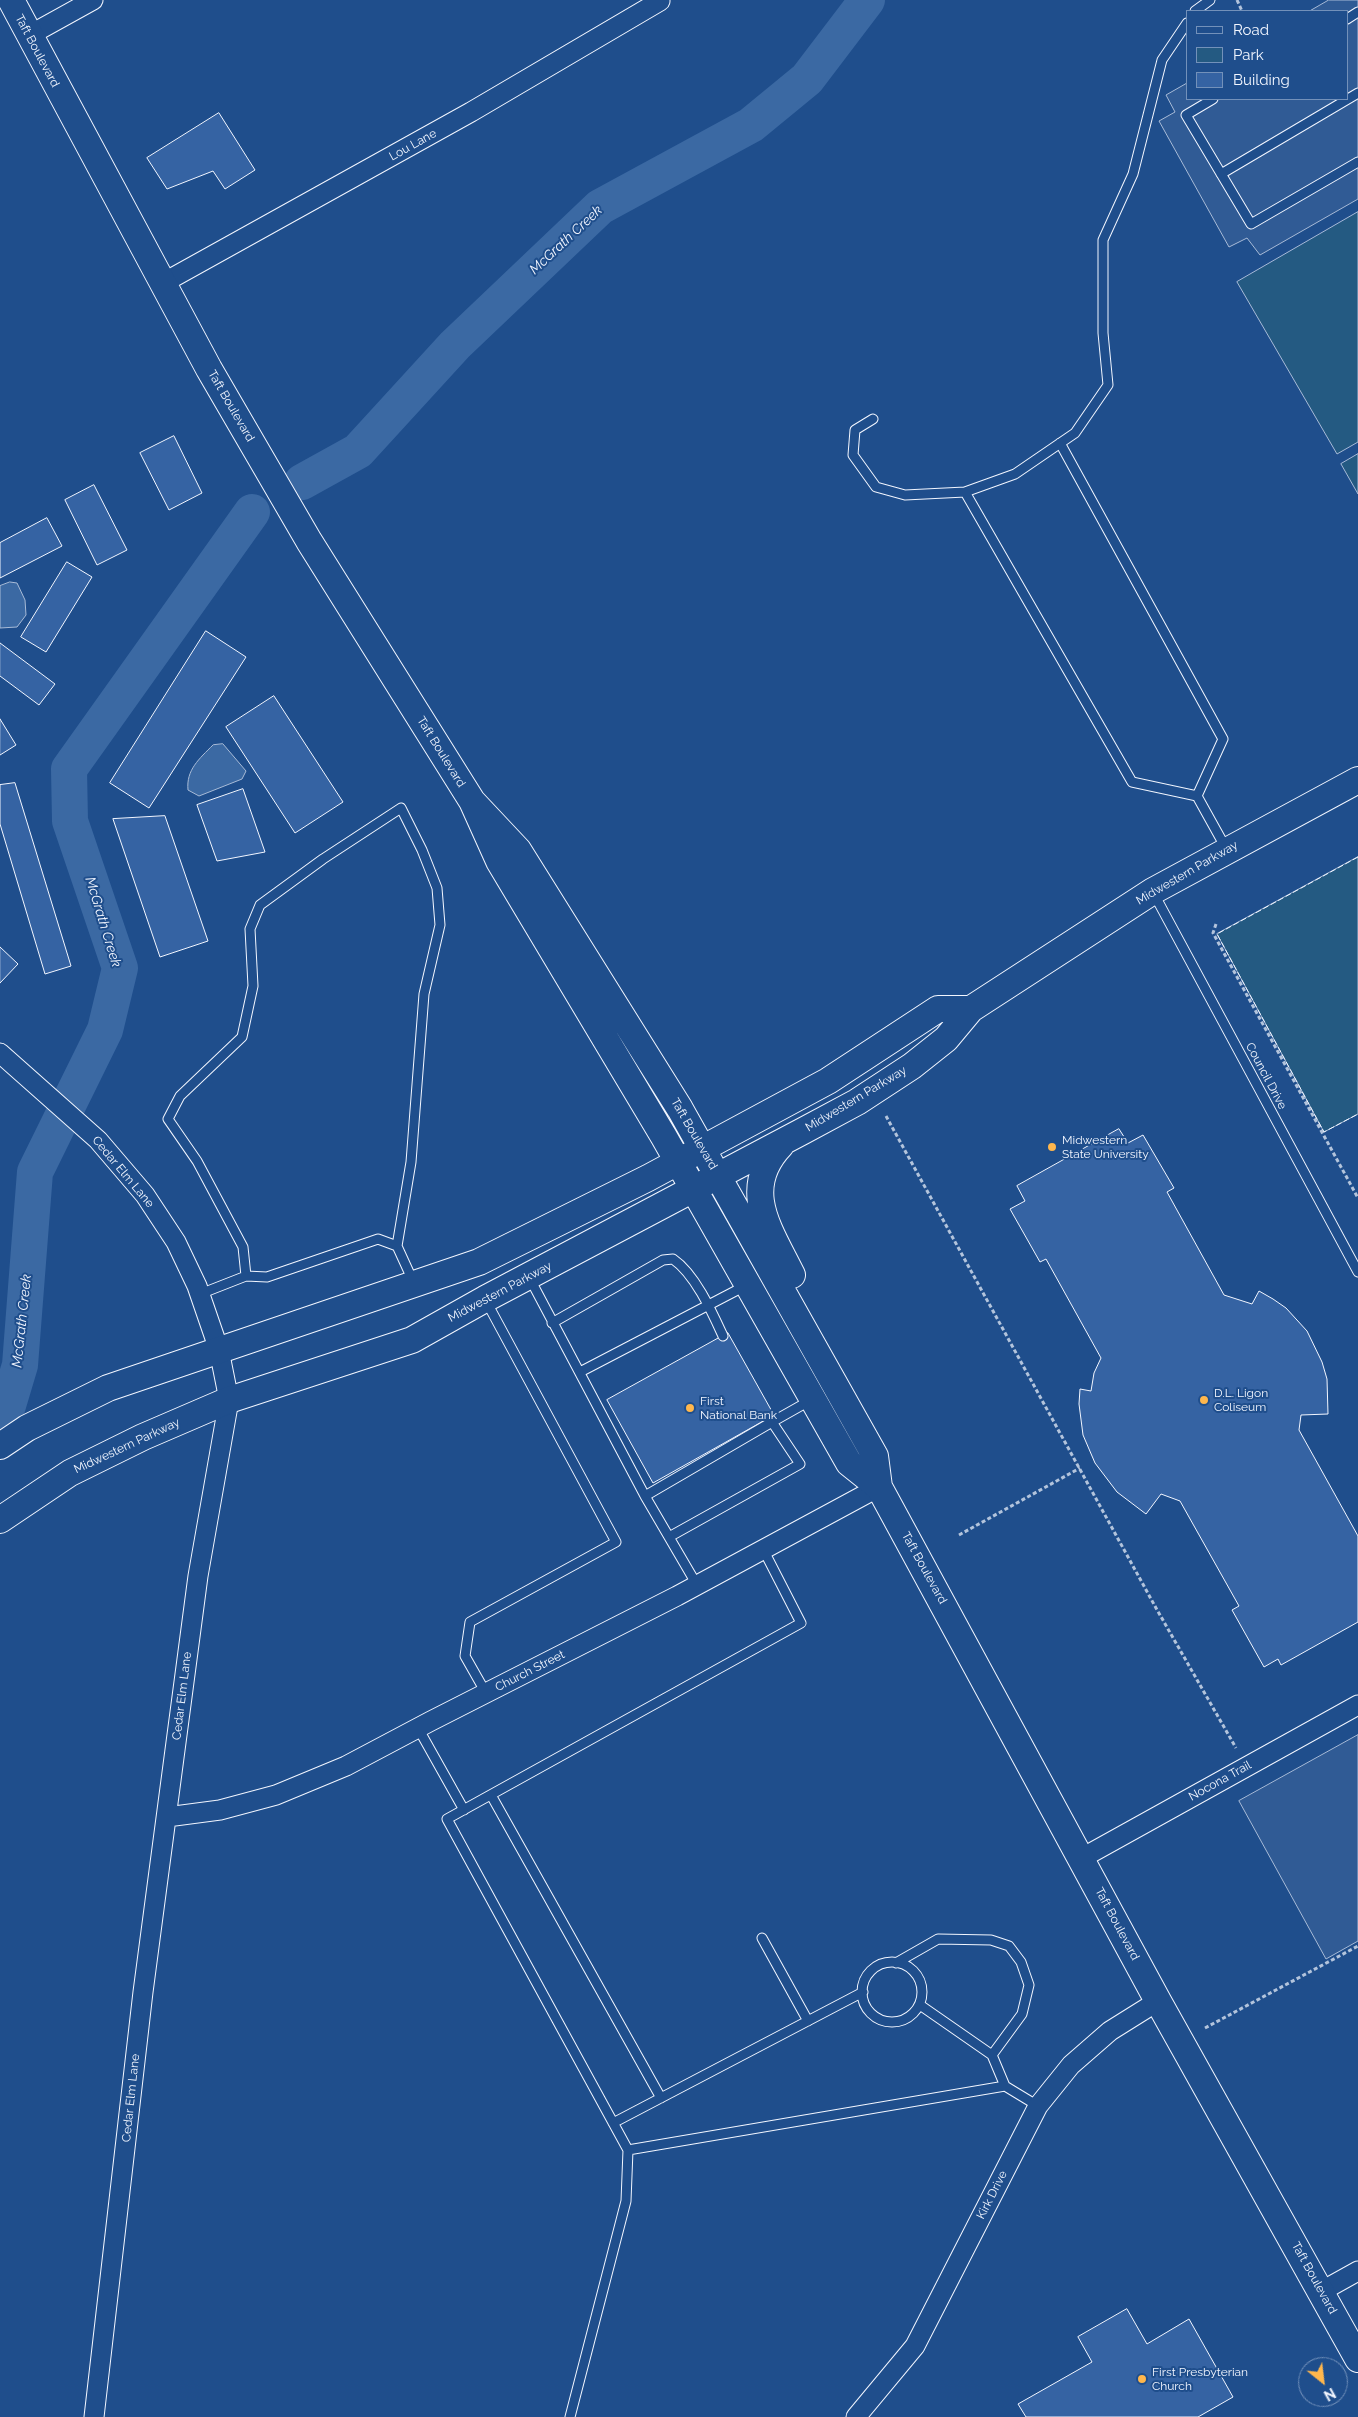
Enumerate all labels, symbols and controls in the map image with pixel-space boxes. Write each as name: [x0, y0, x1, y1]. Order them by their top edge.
legend: [1186, 10, 1348, 100]
street label: Taft Boulevard: [12, 12, 62, 90]
text: Road: [1233, 21, 1269, 39]
text: Park: [1233, 46, 1264, 64]
text: Building: [1233, 71, 1290, 89]
street label: Lou Lane: [387, 126, 439, 164]
water label: McGrath Creek: [526, 202, 606, 278]
street label: Taft Boulevard: [205, 368, 257, 444]
street label: Taft Boulevard: [414, 714, 468, 790]
street label: Midwestern Parkway: [1134, 838, 1240, 908]
water label: McGrath Creek: [81, 875, 125, 969]
street label: Council Drive: [1242, 1040, 1290, 1112]
street label: Midwestern Parkway: [803, 1063, 909, 1135]
street label: Taft Boulevard: [668, 1096, 720, 1172]
street label: Cedar Elm Lane: [89, 1133, 157, 1211]
place label: Midwestern State University: [1062, 1133, 1149, 1161]
marker: Midwestern State University: [1046, 1141, 1058, 1153]
street label: Midwestern Parkway: [446, 1259, 554, 1325]
water label: McGrath Creek: [9, 1274, 35, 1368]
place label: D.L. Ligon Coliseum: [1214, 1386, 1268, 1414]
place label: First National Bank: [700, 1394, 777, 1422]
marker: D.L. Ligon Coliseum: [1198, 1394, 1210, 1406]
marker: First National Bank: [684, 1402, 696, 1414]
street label: Midwestern Parkway: [72, 1415, 182, 1477]
street label: Taft Boulevard: [898, 1529, 950, 1607]
street label: Church Street: [493, 1647, 567, 1695]
street label: Cedar Elm Lane: [169, 1651, 195, 1741]
street label: Nocona Trail: [1186, 1758, 1254, 1804]
street label: Taft Boulevard: [1092, 1885, 1142, 1963]
street label: Cedar Elm Lane: [119, 2053, 143, 2143]
street label: Kirk Drive: [974, 2168, 1010, 2222]
street label: Taft Boulevard: [1288, 2239, 1340, 2317]
north arrow: [1298, 2357, 1348, 2407]
place label: First Presbyterian Church: [1152, 2365, 1248, 2393]
marker: First Presbyterian Church: [1136, 2373, 1148, 2385]
text: N: [1321, 2385, 1338, 2404]

